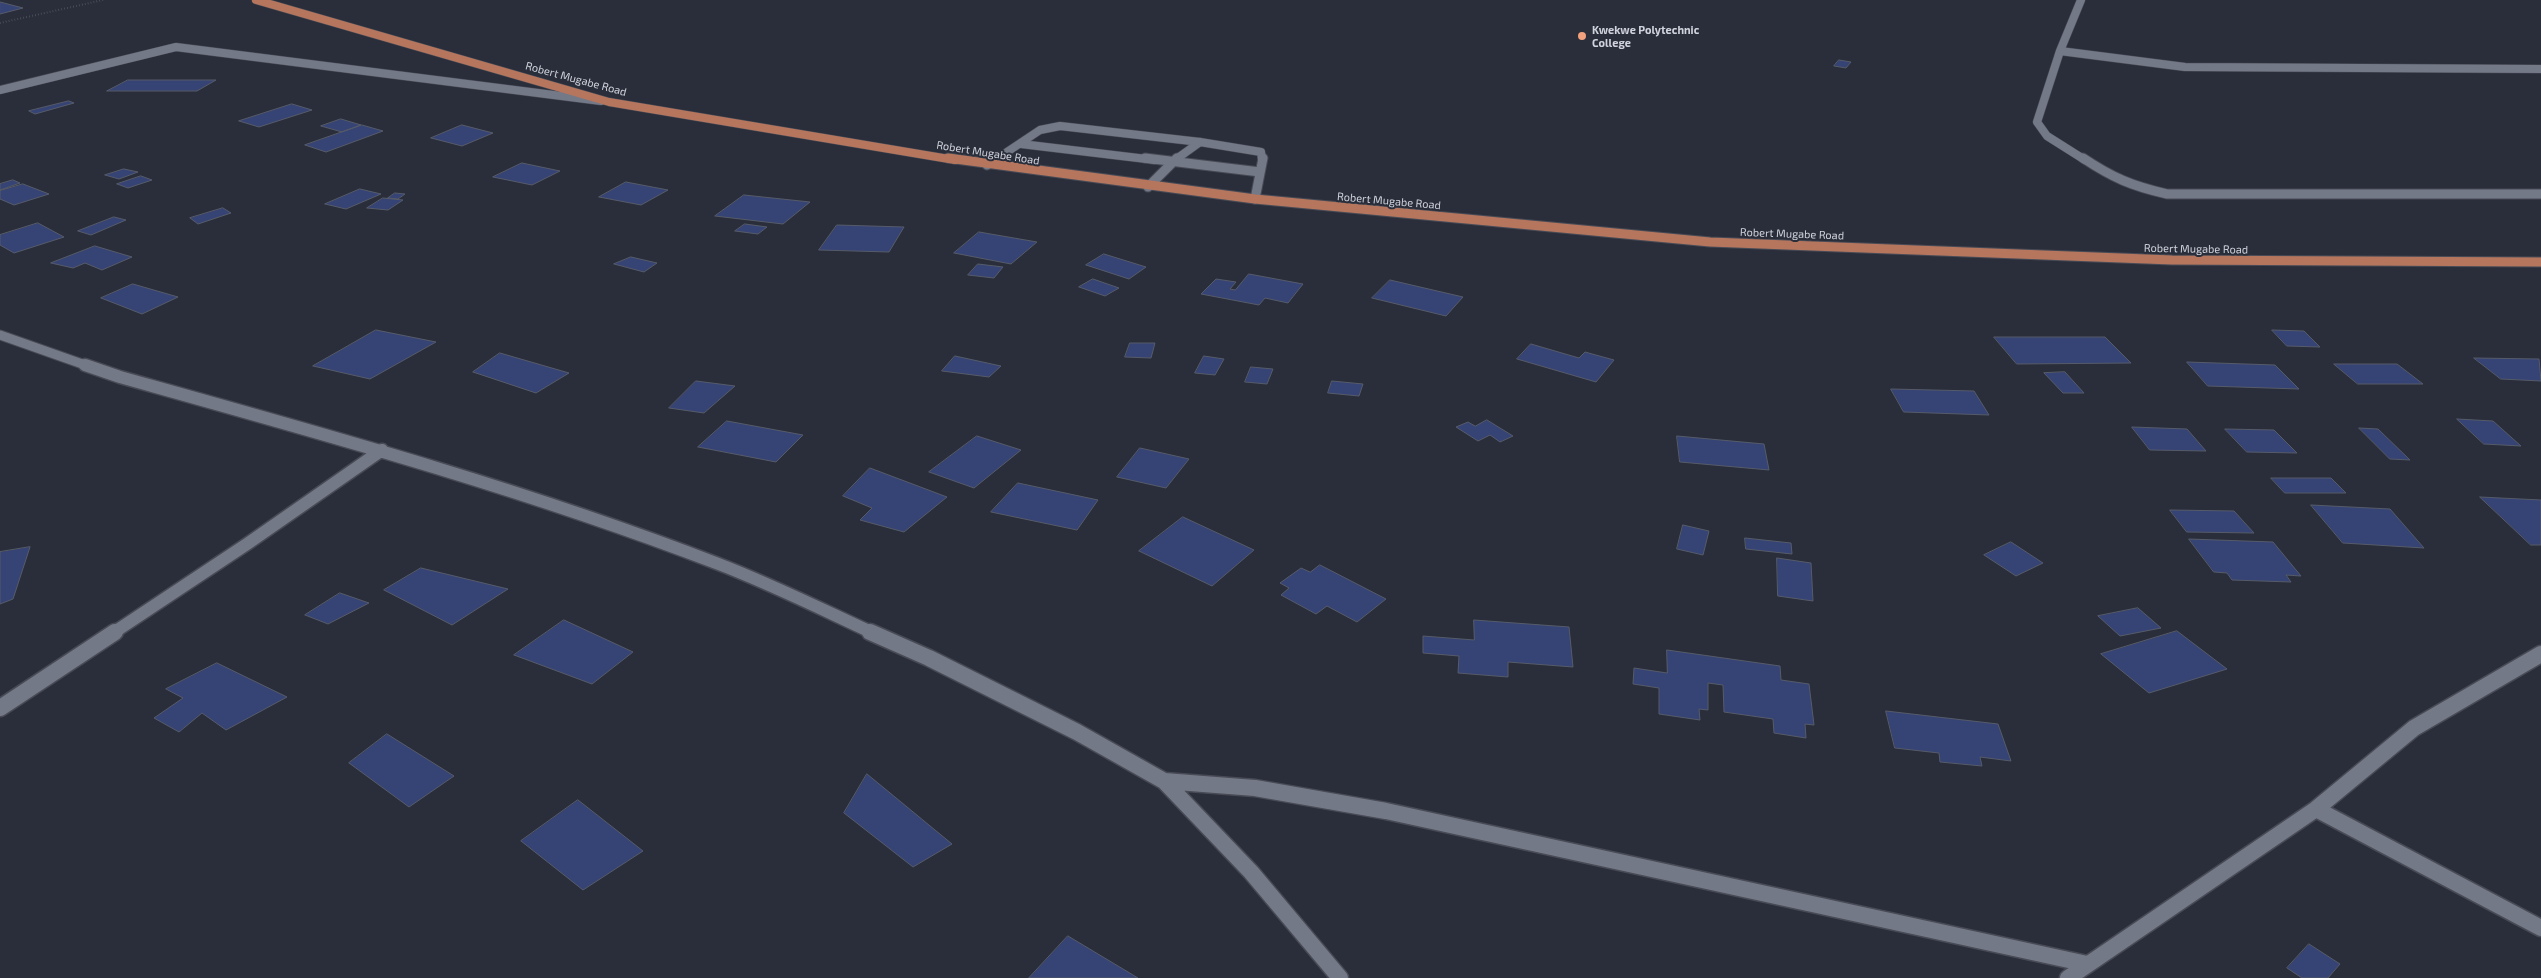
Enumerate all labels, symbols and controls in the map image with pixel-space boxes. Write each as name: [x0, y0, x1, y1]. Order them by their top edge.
place label: Kwekwe Polytechnic College: [1592, 23, 1699, 49]
marker: Kwekwe Polytechnic College: [1576, 30, 1588, 42]
street label: Robert Mugabe Road: [524, 59, 628, 99]
street label: Robert Mugabe Road: [935, 138, 1041, 168]
street label: Robert Mugabe Road: [1337, 190, 1441, 212]
street label: Robert Mugabe Road: [1740, 226, 1844, 242]
street label: Robert Mugabe Road: [2144, 241, 2248, 257]

